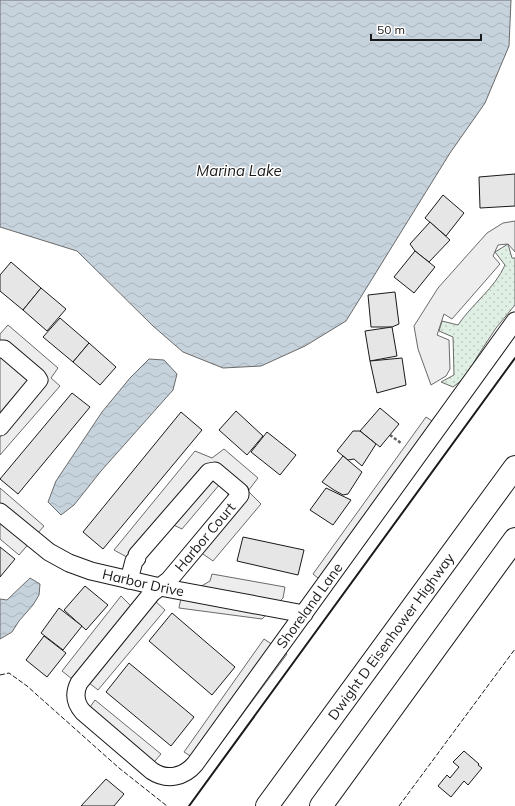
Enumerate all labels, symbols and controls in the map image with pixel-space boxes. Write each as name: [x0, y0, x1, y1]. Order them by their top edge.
scale bar: [371, 16, 481, 42]
text: 50 m: [377, 22, 405, 37]
water label: Marina Lake: [196, 161, 282, 180]
street label: Harbor Court: [171, 499, 239, 575]
street label: Dwight D Eisenhower Highway: [324, 549, 458, 724]
street label: Shoreland Lane: [272, 559, 346, 652]
street label: Harbor Drive: [101, 565, 186, 600]

